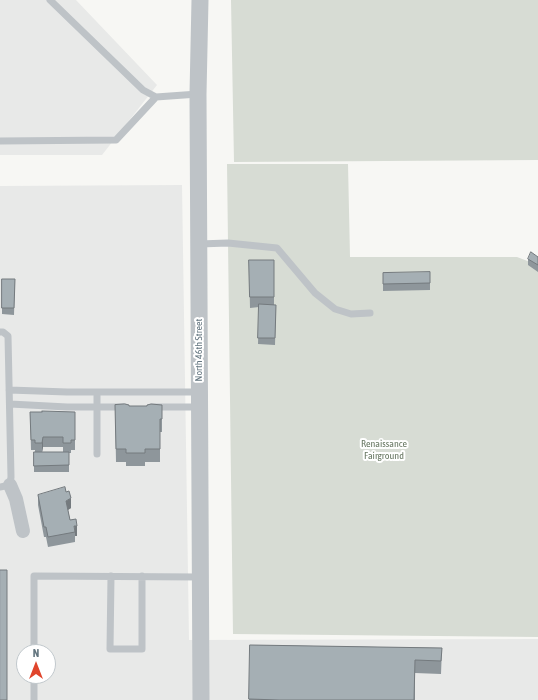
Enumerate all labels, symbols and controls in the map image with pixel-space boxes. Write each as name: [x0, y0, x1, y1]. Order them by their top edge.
street label: North 46th Street: [193, 319, 205, 381]
park label: Renaissance Fairground: [361, 438, 407, 462]
north arrow: [16, 644, 56, 684]
text: N: [33, 647, 39, 659]

